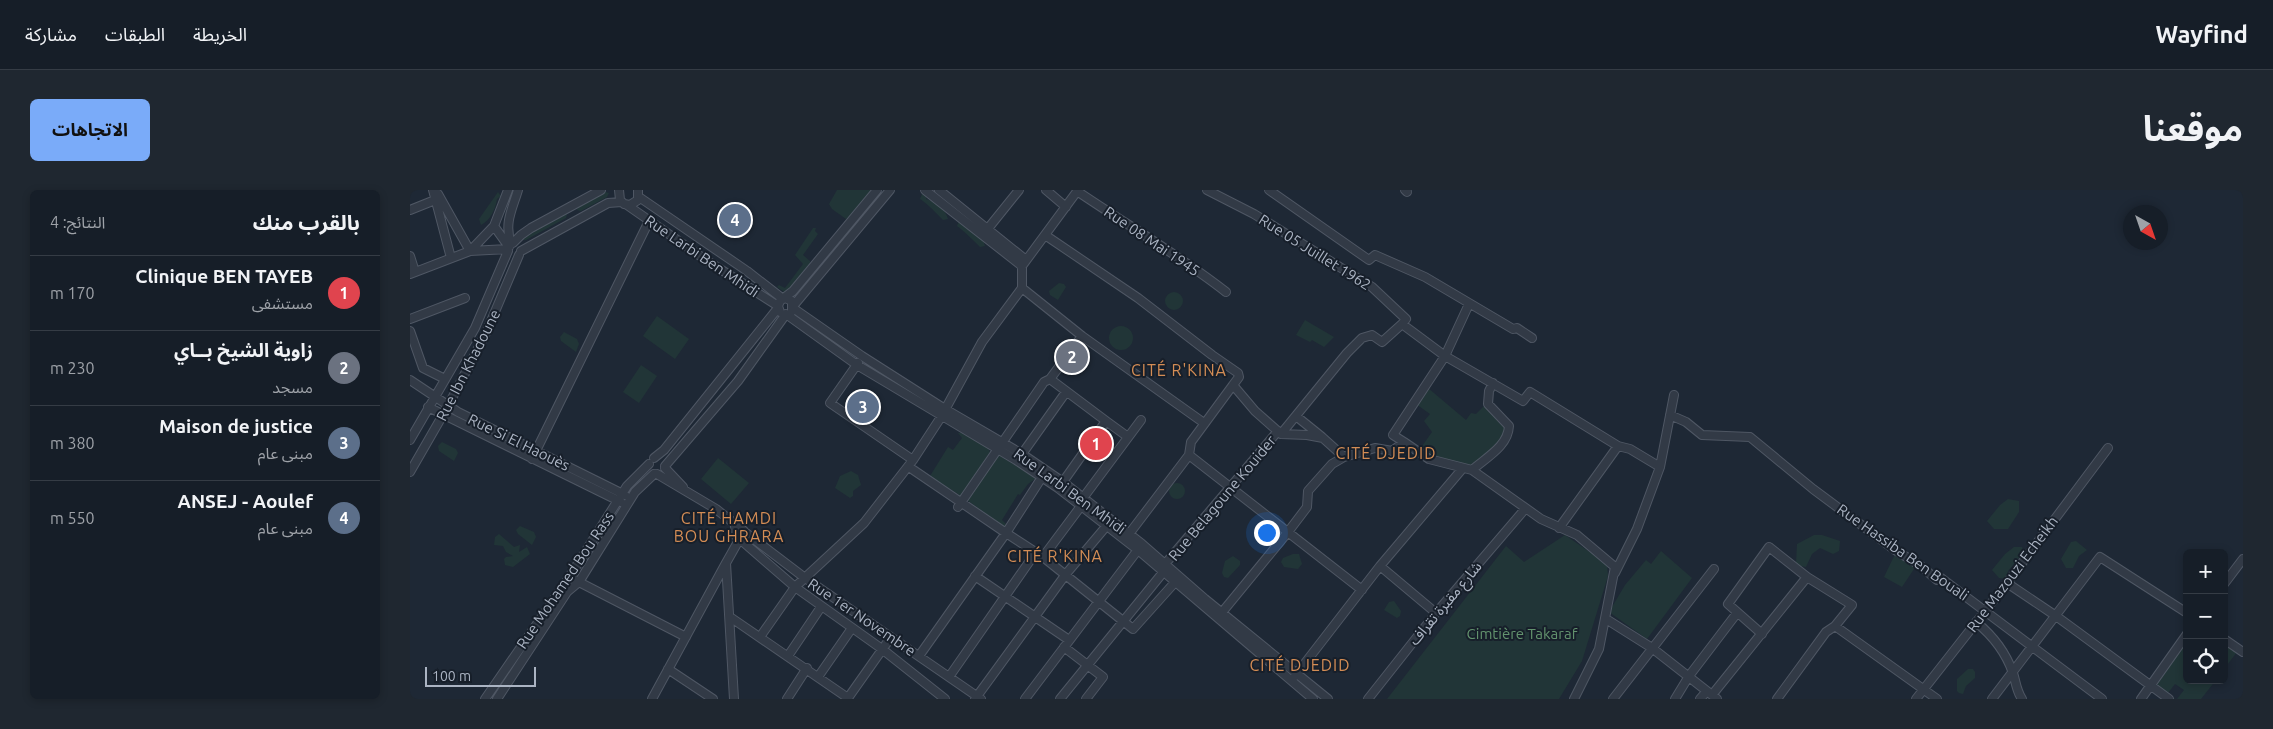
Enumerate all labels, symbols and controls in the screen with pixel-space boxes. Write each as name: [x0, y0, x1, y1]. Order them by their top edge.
text: Wayfind: [2156, 21, 2248, 48]
text: مشاركة: [25, 24, 77, 44]
text: الطبقات: [105, 24, 165, 44]
text: الخريطة: [193, 24, 247, 44]
button: الاتجاهات: [30, 99, 150, 161]
text: موقعنا: [2143, 108, 2243, 148]
pin: 4: [719, 201, 751, 239]
street label: Rue 08 Mai 1945: [1101, 203, 1203, 279]
north arrow: [2123, 205, 2168, 250]
text: بالقرب منك: [253, 210, 360, 234]
street label: Rue Larbi Ben Mhidi: [642, 211, 762, 301]
street label: Rue 05 Juillet 1962: [1256, 211, 1374, 293]
text: النتائج: 4: [50, 213, 105, 231]
text: Clinique BEN TAYEB: [135, 265, 313, 287]
text: 170 m: [50, 284, 95, 302]
text: 1: [339, 284, 349, 302]
text: مستشفى: [252, 294, 313, 312]
street label: Rue Ibn Khadoune: [433, 307, 503, 423]
pin: 2: [1056, 338, 1088, 376]
text: زاوية الشيخ بــاي: [174, 339, 313, 361]
text: 230 m: [50, 359, 95, 377]
text: 2: [339, 359, 349, 377]
district label: CITÉ R'KINA: [1131, 359, 1227, 379]
text: مسجد: [272, 378, 313, 396]
pin: 3: [847, 388, 879, 426]
street label: Rue Si El Haouès: [466, 410, 572, 474]
text: Maison de justice: [159, 415, 313, 437]
pin: 1: [1080, 425, 1112, 463]
street label: Rue Belagoune Kouider: [1165, 432, 1279, 564]
text: 380 m: [50, 434, 95, 452]
text: 3: [339, 434, 349, 452]
district label: CITÉ DJEDID: [1335, 442, 1437, 462]
text: مبنى عام: [258, 444, 313, 462]
street label: Rue Larbi Ben Mhidi: [1011, 445, 1129, 537]
text: ANSEJ - Aoulef: [178, 490, 313, 512]
street label: Rue Hassiba Ben Bouali: [1834, 500, 1972, 604]
district label: CITÉ HAMDI BOU GHRARA: [674, 507, 784, 545]
street label: Rue Mohamed Bou Rass: [513, 508, 617, 652]
text: 550 m: [50, 509, 95, 527]
text: 4: [339, 509, 349, 527]
street label: Rue Mazouzi Echeikh: [1963, 513, 2061, 635]
text: مبنى عام: [258, 519, 313, 537]
your location: [1254, 520, 1280, 546]
district label: CITÉ R'KINA: [1007, 545, 1103, 565]
map controls: [2183, 549, 2228, 684]
button: +: [2183, 549, 2228, 594]
street label: شارع مقبرة تقراف: [1405, 558, 1488, 651]
street label: Rue 1er Novembre: [805, 575, 919, 659]
button: −: [2183, 594, 2228, 639]
park label: Cimtière Takaraf: [1467, 625, 1578, 642]
button: locate: [2183, 639, 2228, 684]
district label: CITÉ DJEDID: [1249, 654, 1351, 674]
scale bar: [425, 664, 536, 687]
text: 100 m: [432, 668, 471, 684]

